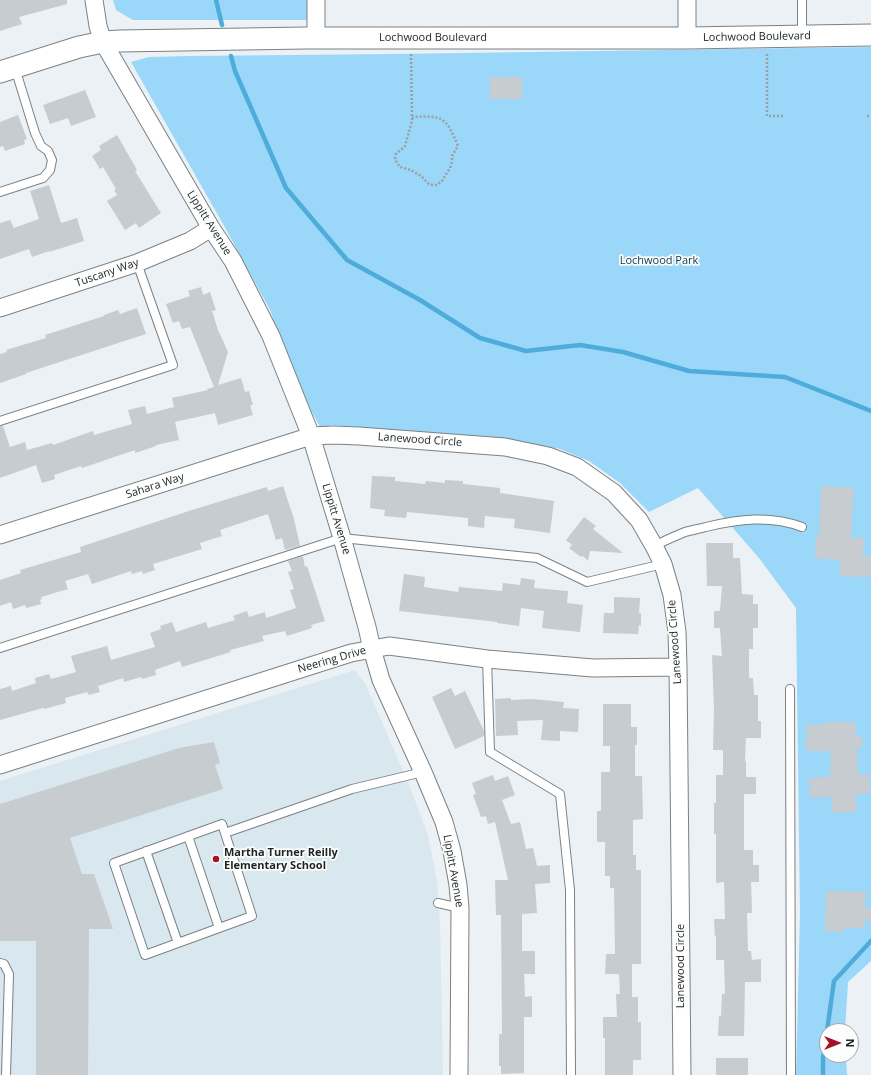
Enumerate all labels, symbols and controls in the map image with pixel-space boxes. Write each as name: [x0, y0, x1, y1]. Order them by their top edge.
street label: Lochwood Boulevard: [703, 29, 811, 45]
street label: Lochwood Boulevard: [379, 31, 487, 45]
street label: Lippitt Avenue: [184, 188, 234, 258]
park label: Lochwood Park: [620, 254, 698, 268]
street label: Tuscany Way: [73, 256, 141, 290]
street label: Lanewood Circle: [377, 430, 463, 450]
street label: Sahara Way: [124, 470, 186, 502]
street label: Lippitt Avenue: [319, 482, 353, 556]
street label: Lanewood Circle: [665, 599, 685, 685]
street label: Neering Drive: [296, 644, 368, 676]
street label: Lippitt Avenue: [440, 834, 466, 908]
place label: Martha Turner Reilly Elementary School: [224, 846, 338, 872]
marker: Martha Turner Reilly Elementary School: [211, 854, 221, 864]
street label: Lanewood Circle: [674, 924, 688, 1008]
north arrow: [819, 1023, 859, 1063]
text: N: [843, 1039, 858, 1047]

